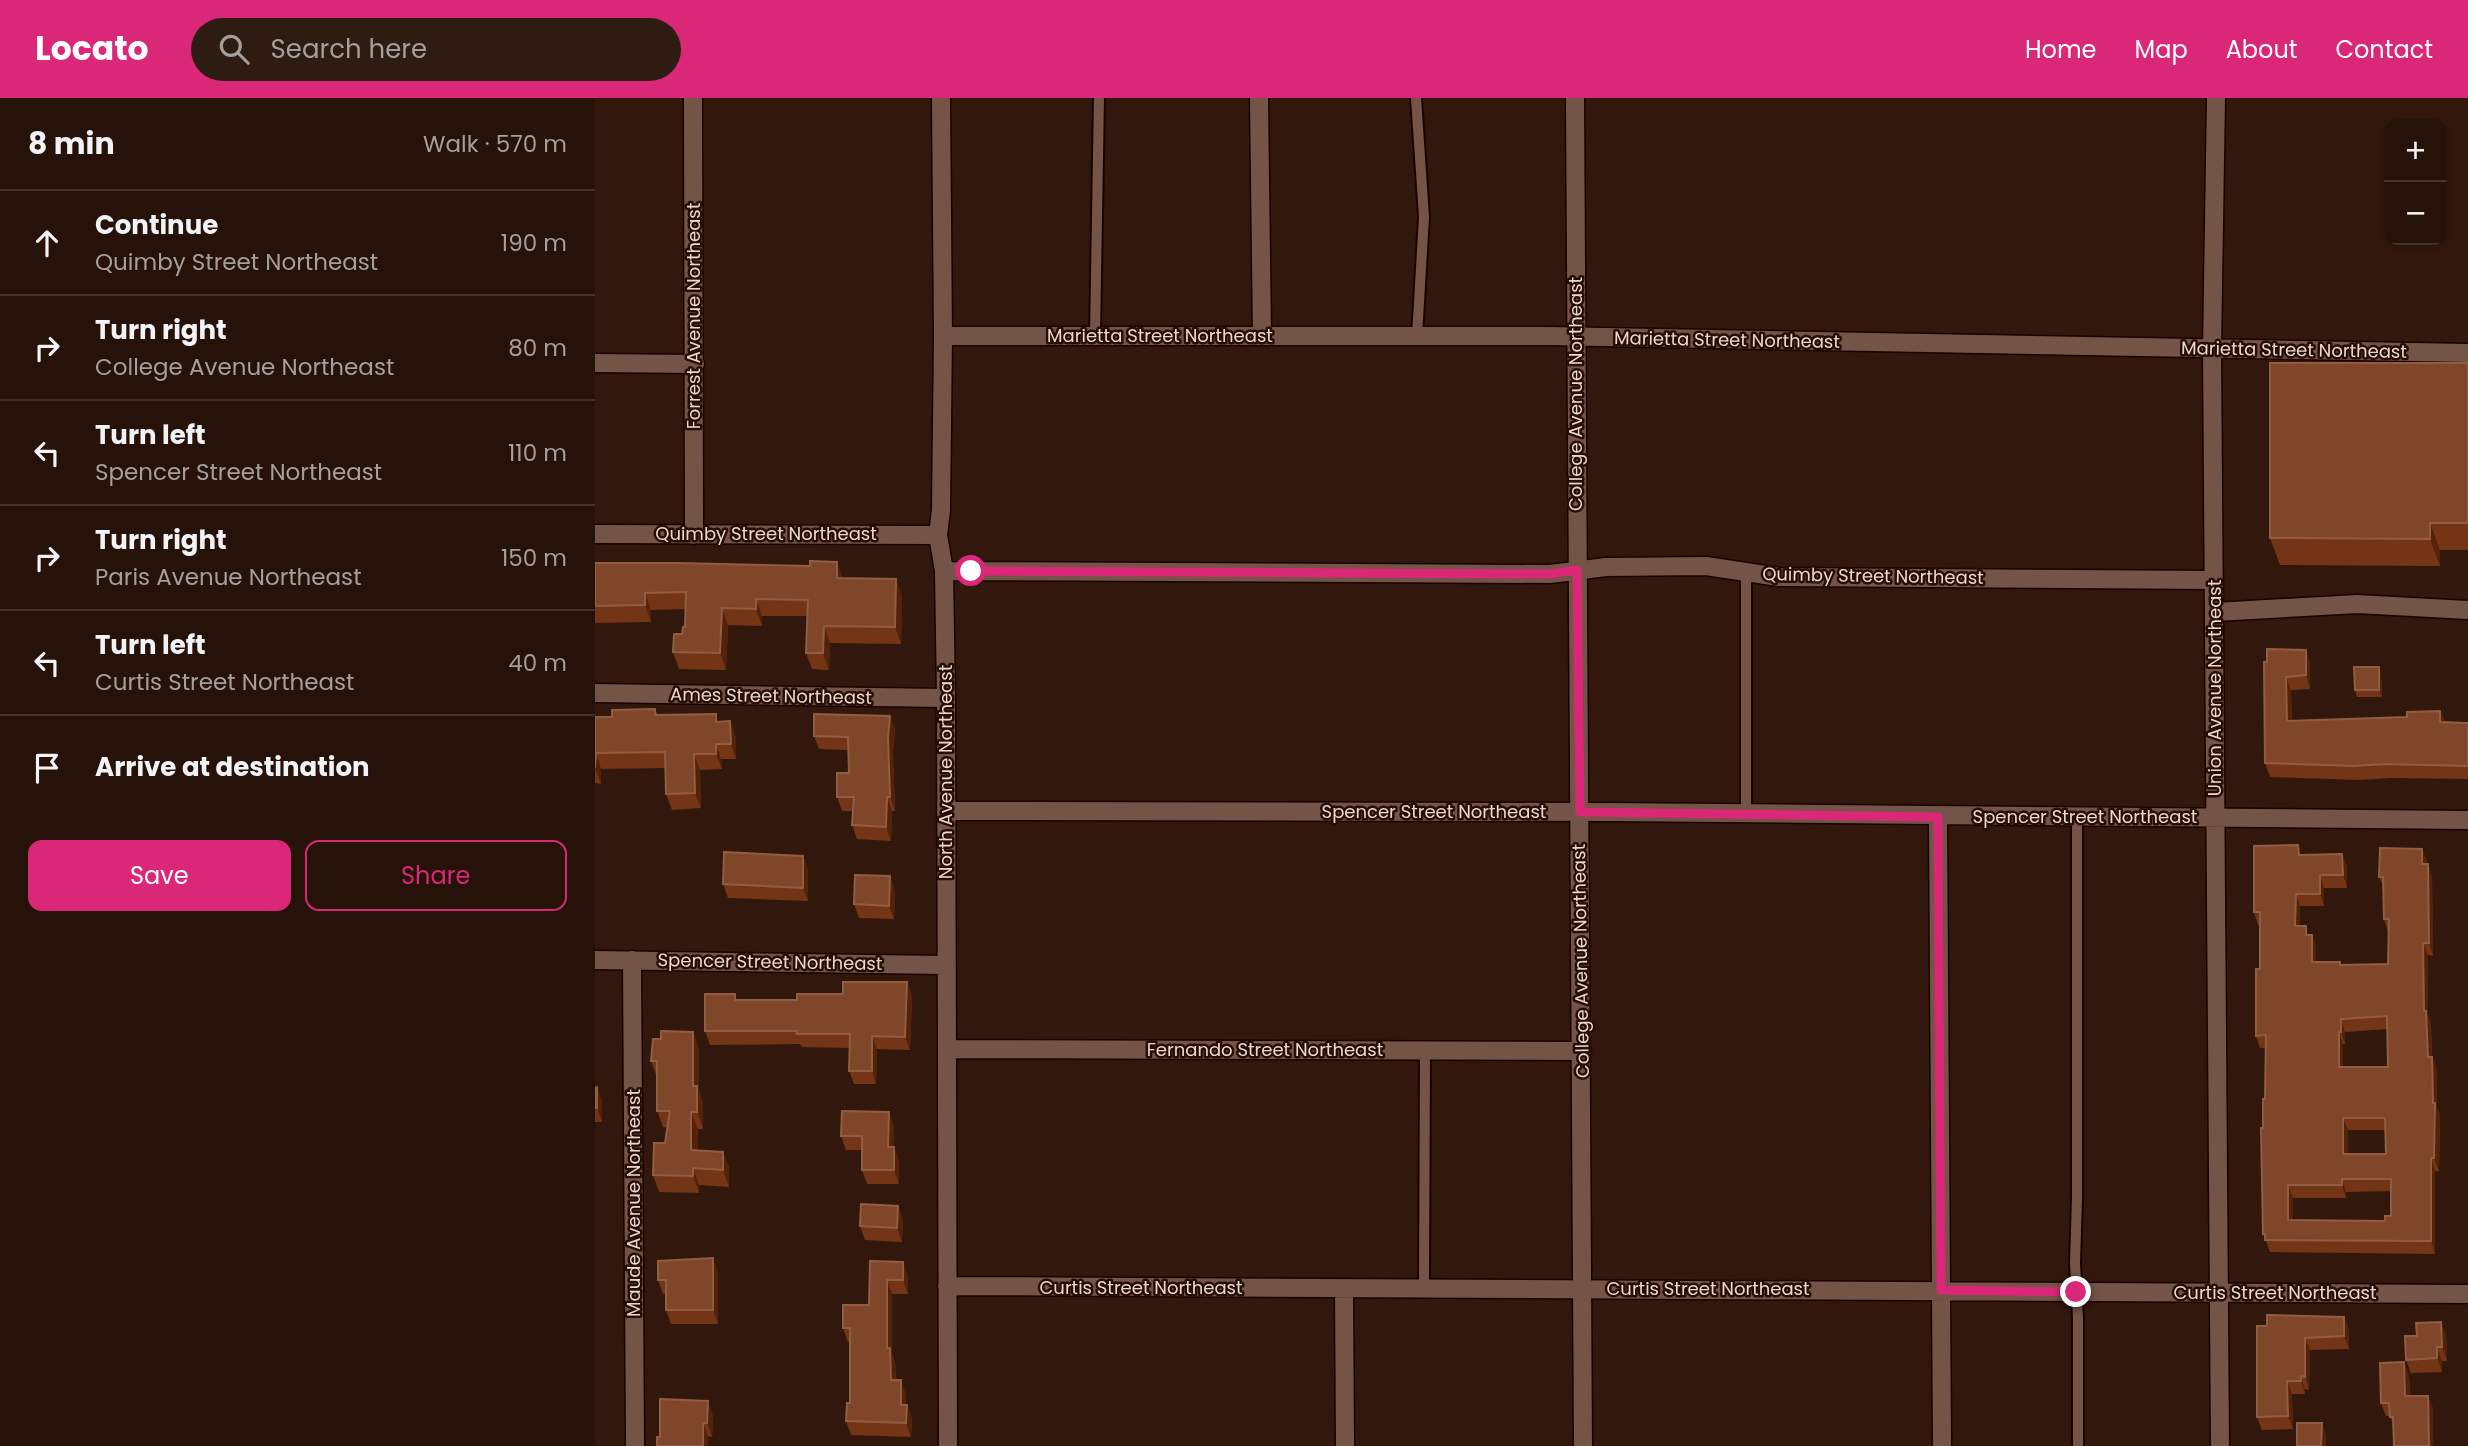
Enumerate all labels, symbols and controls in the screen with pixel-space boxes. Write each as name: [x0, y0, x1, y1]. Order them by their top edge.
search box: [191, 18, 681, 81]
text: Locato: [35, 25, 149, 72]
icon: search: [215, 30, 253, 68]
text: Search here: [271, 31, 427, 67]
text: Home: [2025, 33, 2097, 66]
text: Map: [2135, 33, 2188, 66]
text: About: [2226, 33, 2297, 66]
text: Contact: [2335, 33, 2433, 66]
map controls: [2384, 119, 2447, 245]
button: +: [2384, 119, 2447, 182]
text: 8 min: [28, 122, 115, 165]
text: Walk · 570 m: [423, 128, 567, 160]
button: −: [2384, 182, 2447, 245]
street label: Forrest Avenue Northeast: [681, 203, 706, 429]
text: Continue: [95, 207, 218, 243]
icon: ahead: [28, 224, 66, 262]
text: 190 m: [501, 227, 567, 259]
text: Quimby Street Northeast: [95, 246, 378, 278]
street label: College Avenue Northeast: [1563, 277, 1588, 511]
text: Turn right: [95, 312, 227, 348]
street label: Marietta Street Northeast: [1047, 323, 1273, 348]
street label: Marietta Street Northeast: [1614, 325, 1840, 354]
icon: right: [28, 329, 66, 367]
text: 80 m: [508, 332, 567, 364]
street label: Marietta Street Northeast: [2181, 335, 2407, 364]
text: College Avenue Northeast: [95, 351, 394, 383]
text: Turn left: [95, 417, 206, 453]
icon: left: [28, 434, 66, 472]
text: 110 m: [508, 437, 567, 469]
text: Spencer Street Northeast: [95, 456, 382, 488]
street label: Quimby Street Northeast: [655, 521, 877, 546]
text: Turn right: [95, 522, 227, 558]
icon: right: [28, 539, 66, 577]
text: 150 m: [501, 542, 567, 574]
route start: [955, 555, 986, 586]
text: Paris Avenue Northeast: [95, 561, 362, 593]
street label: Quimby Street Northeast: [1762, 561, 1984, 590]
street label: Union Avenue Northeast: [2202, 580, 2227, 796]
text: Turn left: [95, 627, 206, 663]
icon: left: [28, 644, 66, 682]
text: 40 m: [508, 647, 567, 679]
street label: North Avenue Northeast: [933, 665, 958, 879]
text: Curtis Street Northeast: [95, 666, 354, 698]
street label: Ames Street Northeast: [670, 681, 872, 710]
icon: arrive: [28, 749, 66, 787]
text: Arrive at destination: [95, 749, 370, 785]
street label: Spencer Street Northeast: [1322, 799, 1546, 824]
street label: Spencer Street Northeast: [1973, 804, 2197, 829]
button: Save: [28, 840, 291, 911]
button: Share: [305, 840, 567, 911]
street label: College Avenue Northeast: [1566, 844, 1595, 1078]
street label: Spencer Street Northeast: [657, 947, 883, 976]
street label: Fernando Street Northeast: [1147, 1037, 1383, 1062]
street label: Maude Avenue Northeast: [621, 1089, 646, 1317]
street label: Curtis Street Northeast: [1039, 1275, 1243, 1300]
street label: Curtis Street Northeast: [1606, 1276, 1810, 1301]
route end: [2060, 1276, 2091, 1307]
street label: Curtis Street Northeast: [2173, 1280, 2377, 1305]

